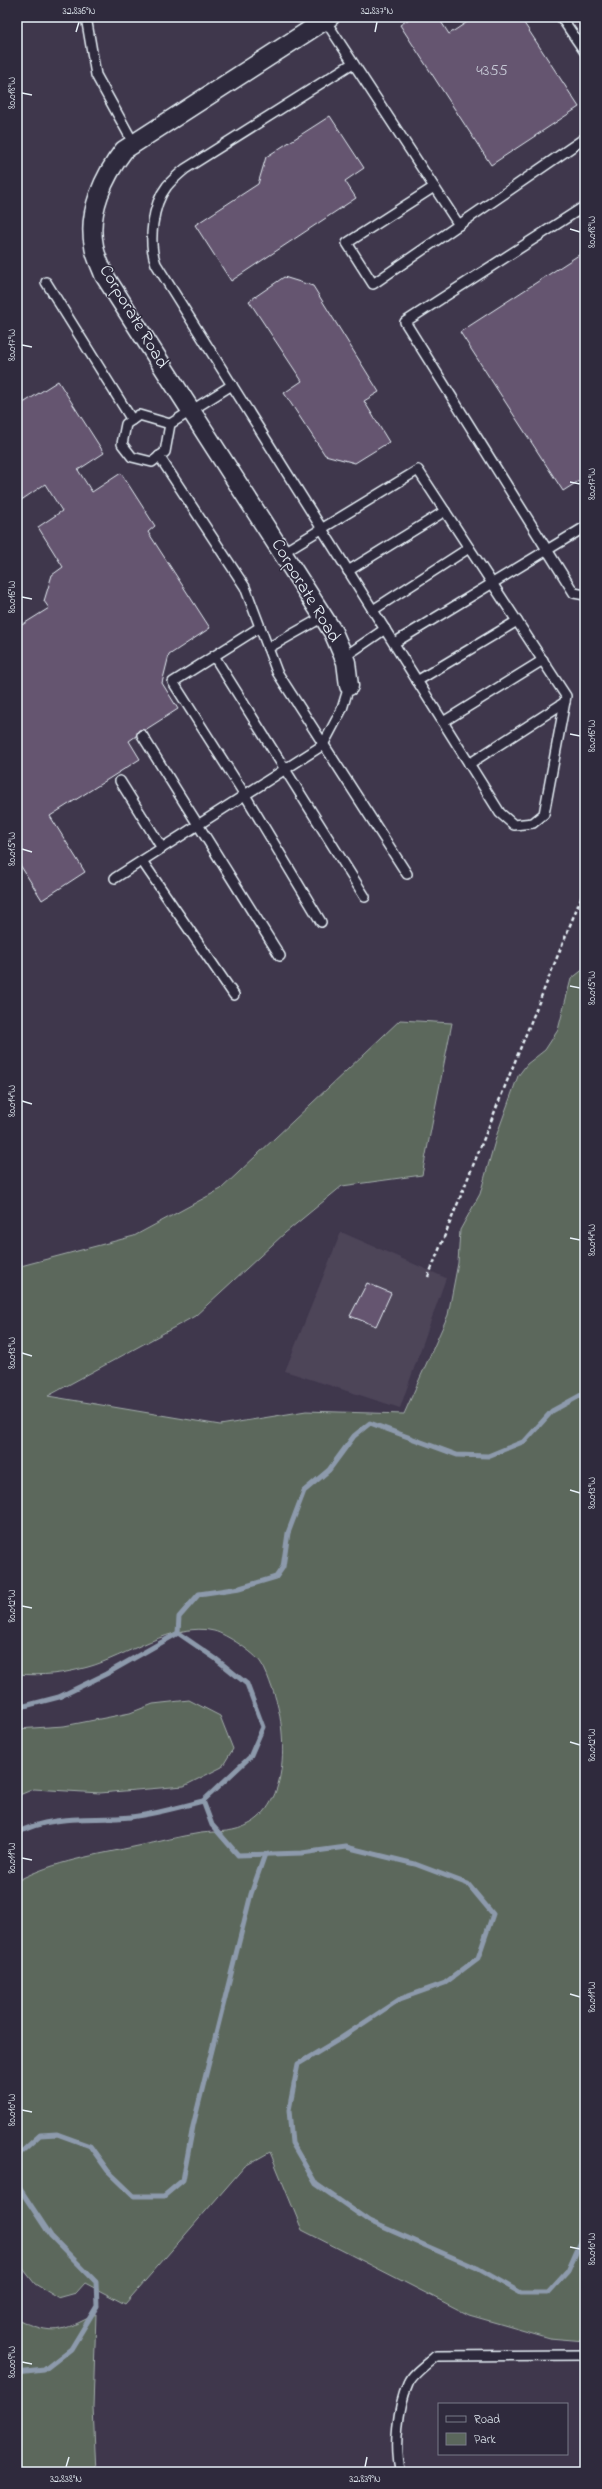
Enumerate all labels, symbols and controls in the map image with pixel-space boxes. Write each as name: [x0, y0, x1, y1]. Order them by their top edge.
text: 32.836°N: [63, 4, 96, 19]
text: 32.837°N: [361, 4, 394, 19]
house number: 4355: [476, 59, 508, 83]
text: 80.018°W: [5, 77, 20, 109]
text: 80.018°W: [585, 216, 600, 248]
street label: Corporate Road: [92, 260, 174, 374]
text: 80.017°W: [5, 329, 20, 361]
text: 80.017°W: [585, 468, 600, 500]
street label: Corporate Road: [264, 534, 346, 648]
text: 80.016°W: [5, 581, 20, 613]
text: 80.016°W: [585, 720, 600, 752]
text: 80.015°W: [5, 832, 20, 866]
text: 80.015°W: [585, 971, 600, 1005]
text: 80.014°W: [5, 1085, 20, 1117]
text: 80.014°W: [585, 1224, 600, 1256]
text: 80.013°W: [5, 1337, 20, 1369]
text: 80.013°W: [585, 1477, 600, 1509]
text: 80.012°W: [5, 1589, 20, 1623]
text: 80.012°W: [585, 1728, 600, 1762]
text: 80.011°W: [5, 1842, 20, 1874]
text: 80.011°W: [585, 1981, 600, 2013]
text: 80.010°W: [5, 2094, 20, 2126]
text: 80.010°W: [585, 2233, 600, 2265]
text: 80.009°W: [5, 2346, 20, 2378]
legend: [438, 2403, 568, 2455]
text: Road: [474, 2411, 500, 2429]
text: Park: [474, 2431, 496, 2449]
text: 32.838°N: [50, 2472, 82, 2487]
text: 32.839°N: [349, 2472, 381, 2487]

